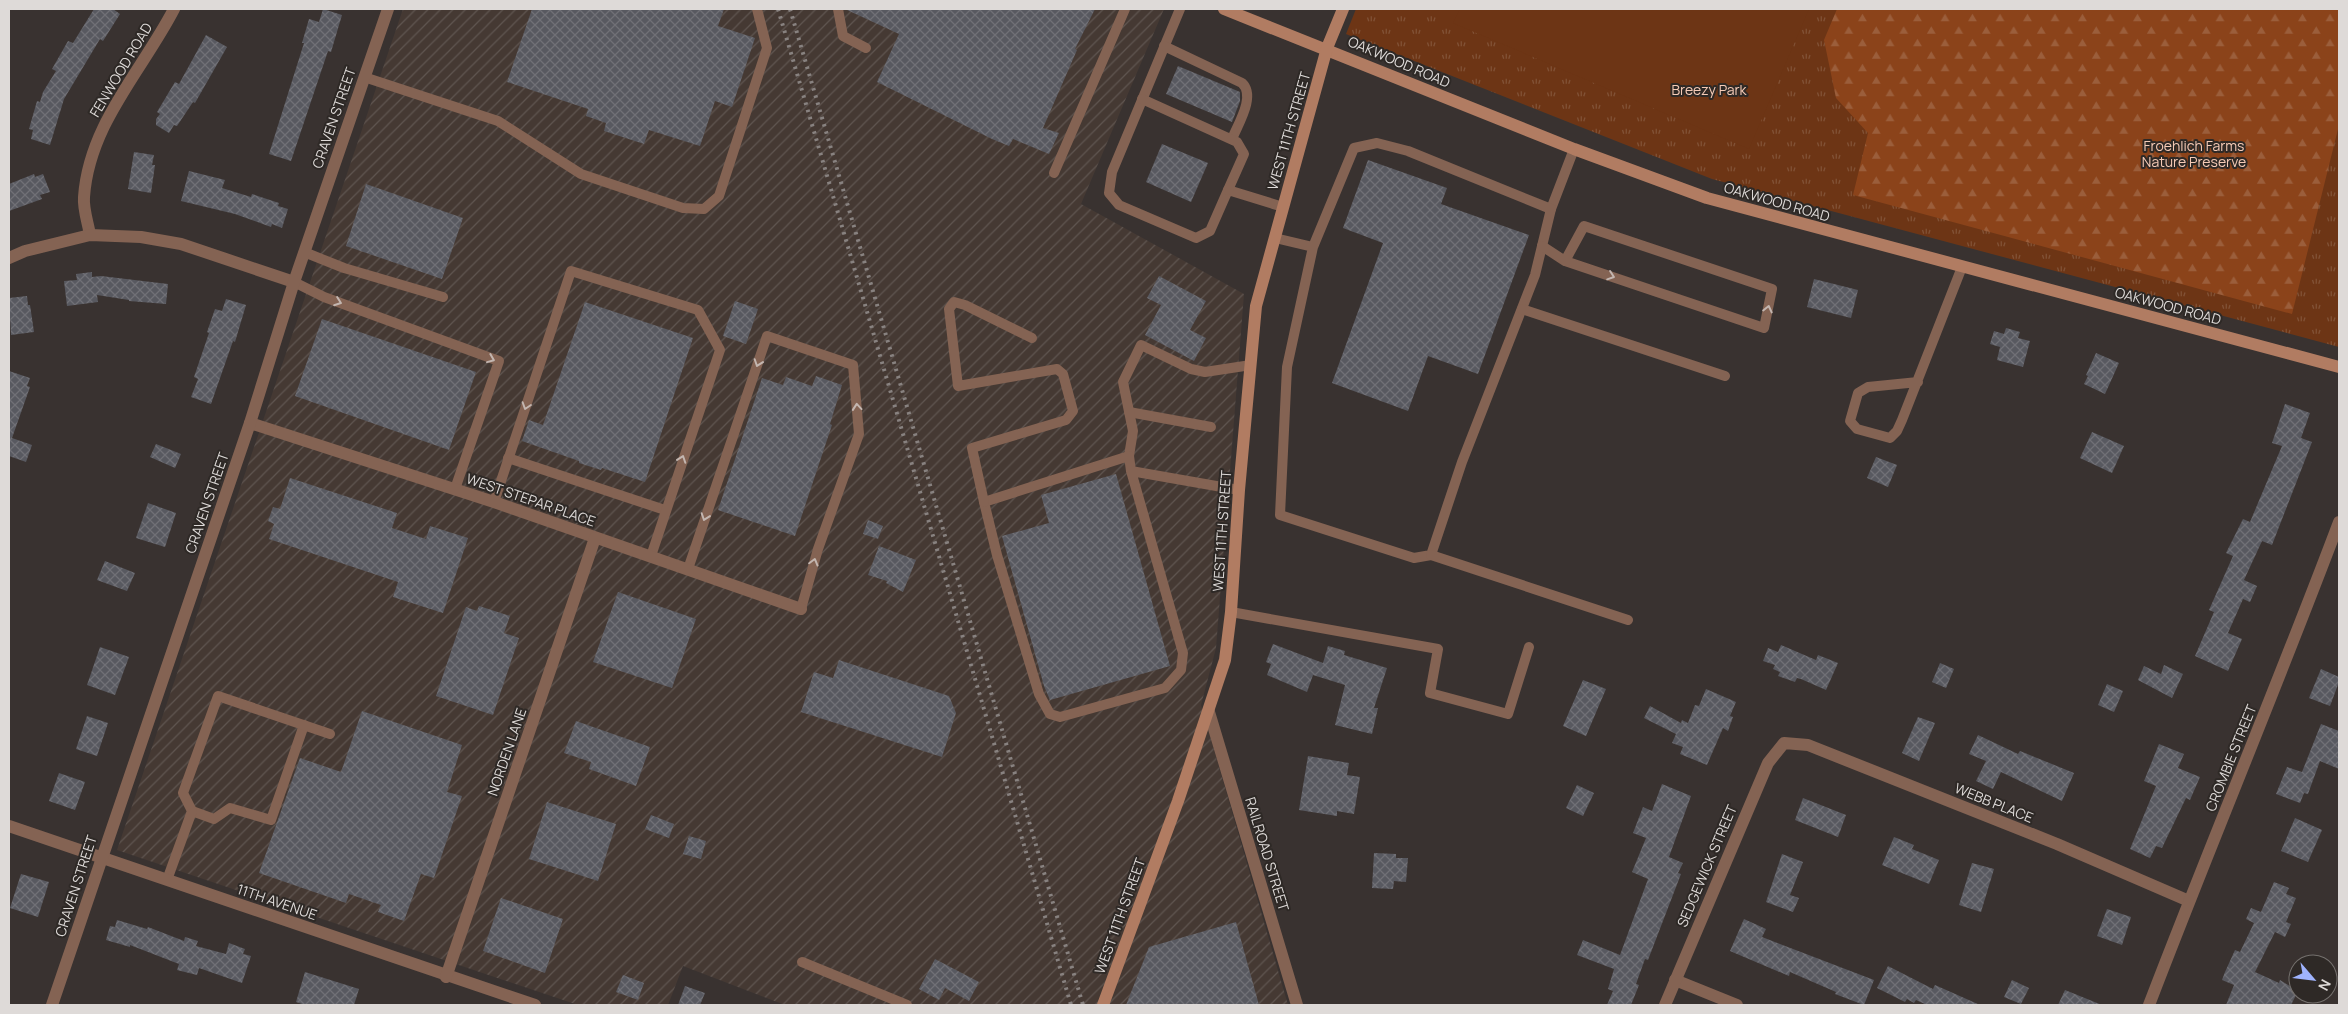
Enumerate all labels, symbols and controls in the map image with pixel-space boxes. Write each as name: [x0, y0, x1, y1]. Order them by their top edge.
street label: FENWOOD ROAD: [85, 19, 156, 120]
street label: OAKWOOD ROAD: [1345, 31, 1453, 92]
street label: CRAVEN STREET: [307, 64, 360, 171]
street label: WEST 11TH STREET: [1263, 69, 1315, 192]
park label: Breezy Park: [1671, 80, 1748, 99]
park label: Froehlich Farms Nature Preserve: [2142, 136, 2246, 171]
street label: OAKWOOD ROAD: [1722, 177, 1832, 226]
one-way arrow: [1606, 271, 1615, 281]
street label: OAKWOOD ROAD: [2113, 282, 2223, 329]
one-way arrow: [334, 296, 342, 306]
one-way arrow: [1762, 305, 1773, 314]
one-way arrow: [486, 352, 495, 363]
one-way arrow: [754, 359, 764, 367]
one-way arrow: [521, 401, 531, 410]
one-way arrow: [851, 403, 862, 411]
street label: CRAVEN STREET: [180, 449, 233, 556]
one-way arrow: [676, 456, 686, 464]
street label: WEST STEPAR PLACE: [464, 468, 598, 531]
street label: WEST 11TH STREET: [1208, 469, 1235, 592]
one-way arrow: [701, 513, 711, 521]
one-way arrow: [808, 558, 819, 566]
street label: CROMBIE STREET: [2200, 701, 2261, 814]
street label: NORDEN LANE: [483, 705, 530, 798]
street label: WEBB PLACE: [1952, 778, 2036, 827]
street label: RAILROAD STREET: [1241, 795, 1294, 914]
street label: SEDGEWICK STREET: [1672, 801, 1741, 930]
street label: CRAVEN STREET: [50, 832, 101, 939]
street label: WEST 11TH STREET: [1090, 855, 1150, 976]
street label: 11TH AVENUE: [235, 879, 320, 924]
north arrow: [2288, 954, 2338, 1004]
text: N: [2314, 976, 2336, 994]

